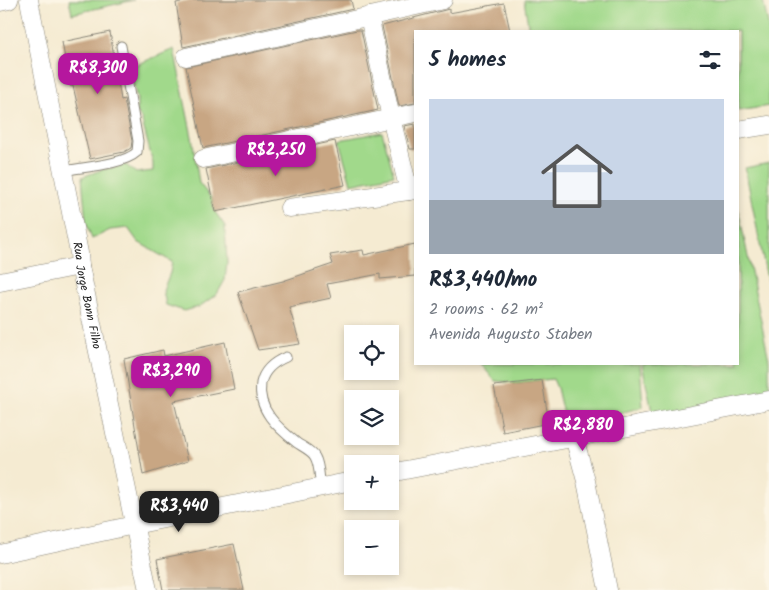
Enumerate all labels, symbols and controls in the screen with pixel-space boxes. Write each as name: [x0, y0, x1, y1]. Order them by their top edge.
text: 5 homes: [429, 44, 506, 77]
icon: filters: [696, 46, 724, 74]
pin: R$8,300: [52, 52, 144, 95]
text: R$8,300: [69, 56, 127, 81]
icon: home: [532, 131, 622, 221]
pin: R$2,250: [230, 134, 322, 177]
text: R$2,250: [247, 138, 305, 163]
street label: Rua Jorge Bonn Filho: [67, 240, 106, 351]
text: R$3,440/mo: [429, 264, 537, 297]
text: 2 rooms · 62 m²: [429, 297, 543, 322]
text: Avenida Augusto Staben: [429, 322, 593, 347]
map controls: [344, 325, 399, 575]
button: locate: [344, 325, 399, 380]
pin: R$3,290: [125, 356, 217, 398]
text: R$3,290: [142, 359, 200, 384]
button: layers: [344, 390, 399, 445]
pin: R$2,880: [537, 410, 629, 452]
text: R$2,880: [553, 413, 613, 438]
button: +: [344, 455, 399, 510]
pin: R$3,440: [133, 490, 225, 533]
text: R$3,440: [150, 494, 208, 519]
button: −: [344, 520, 399, 575]

